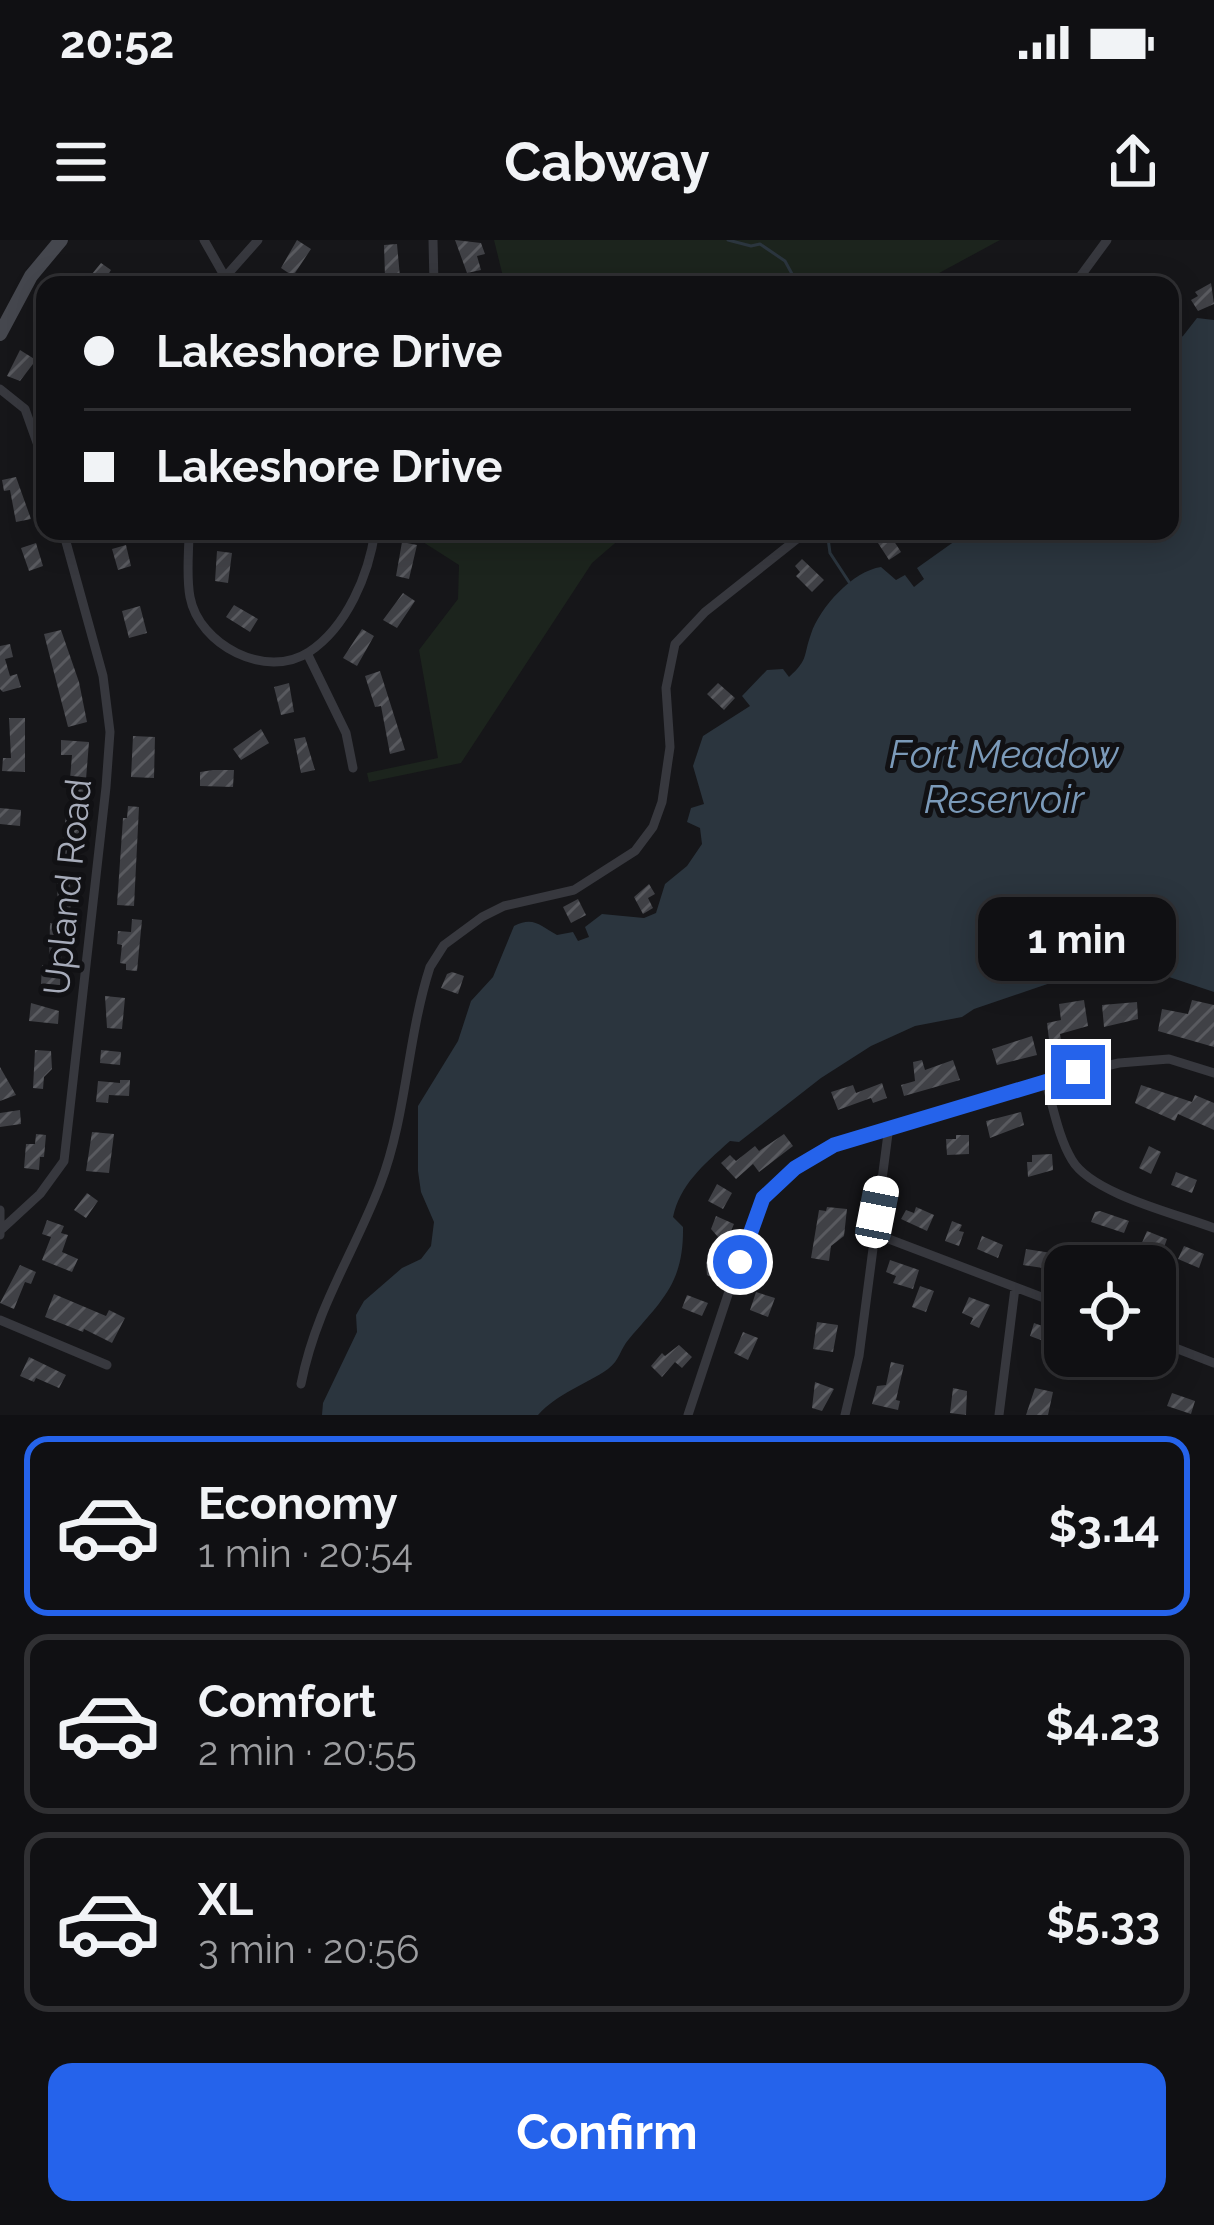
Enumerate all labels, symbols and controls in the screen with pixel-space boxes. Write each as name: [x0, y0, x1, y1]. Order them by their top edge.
text: 20:52: [60, 16, 174, 69]
icon: menu: [48, 129, 114, 195]
icon: share: [1100, 129, 1166, 195]
text: Cabway: [504, 130, 710, 194]
text: Lakeshore Drive: [156, 325, 502, 378]
text: Lakeshore Drive: [156, 440, 502, 493]
water label: Fort Meadow Reservoir: [889, 731, 1120, 822]
street label: Upland Road: [35, 777, 99, 997]
callout: 1 min: [979, 898, 1177, 982]
text: 1 min: [1028, 916, 1126, 962]
route end: [1051, 1045, 1105, 1099]
car: [852, 1173, 902, 1251]
route start: [713, 1235, 767, 1289]
map controls: [1044, 1245, 1176, 1377]
button: locate: [1044, 1245, 1176, 1377]
icon: car: [54, 1472, 162, 1580]
text: Economy: [198, 1477, 398, 1530]
text: $3.14: [1049, 1500, 1160, 1553]
text: 1 min · 20:54: [198, 1530, 413, 1576]
icon: car: [54, 1670, 162, 1778]
text: Comfort: [198, 1675, 376, 1728]
text: $4.23: [1045, 1698, 1160, 1751]
text: 2 min · 20:55: [198, 1728, 417, 1774]
icon: car: [54, 1868, 162, 1976]
text: XL: [198, 1873, 253, 1926]
text: $5.33: [1046, 1896, 1160, 1949]
text: 3 min · 20:56: [198, 1926, 419, 1972]
button: Confirm: [48, 2063, 1166, 2201]

